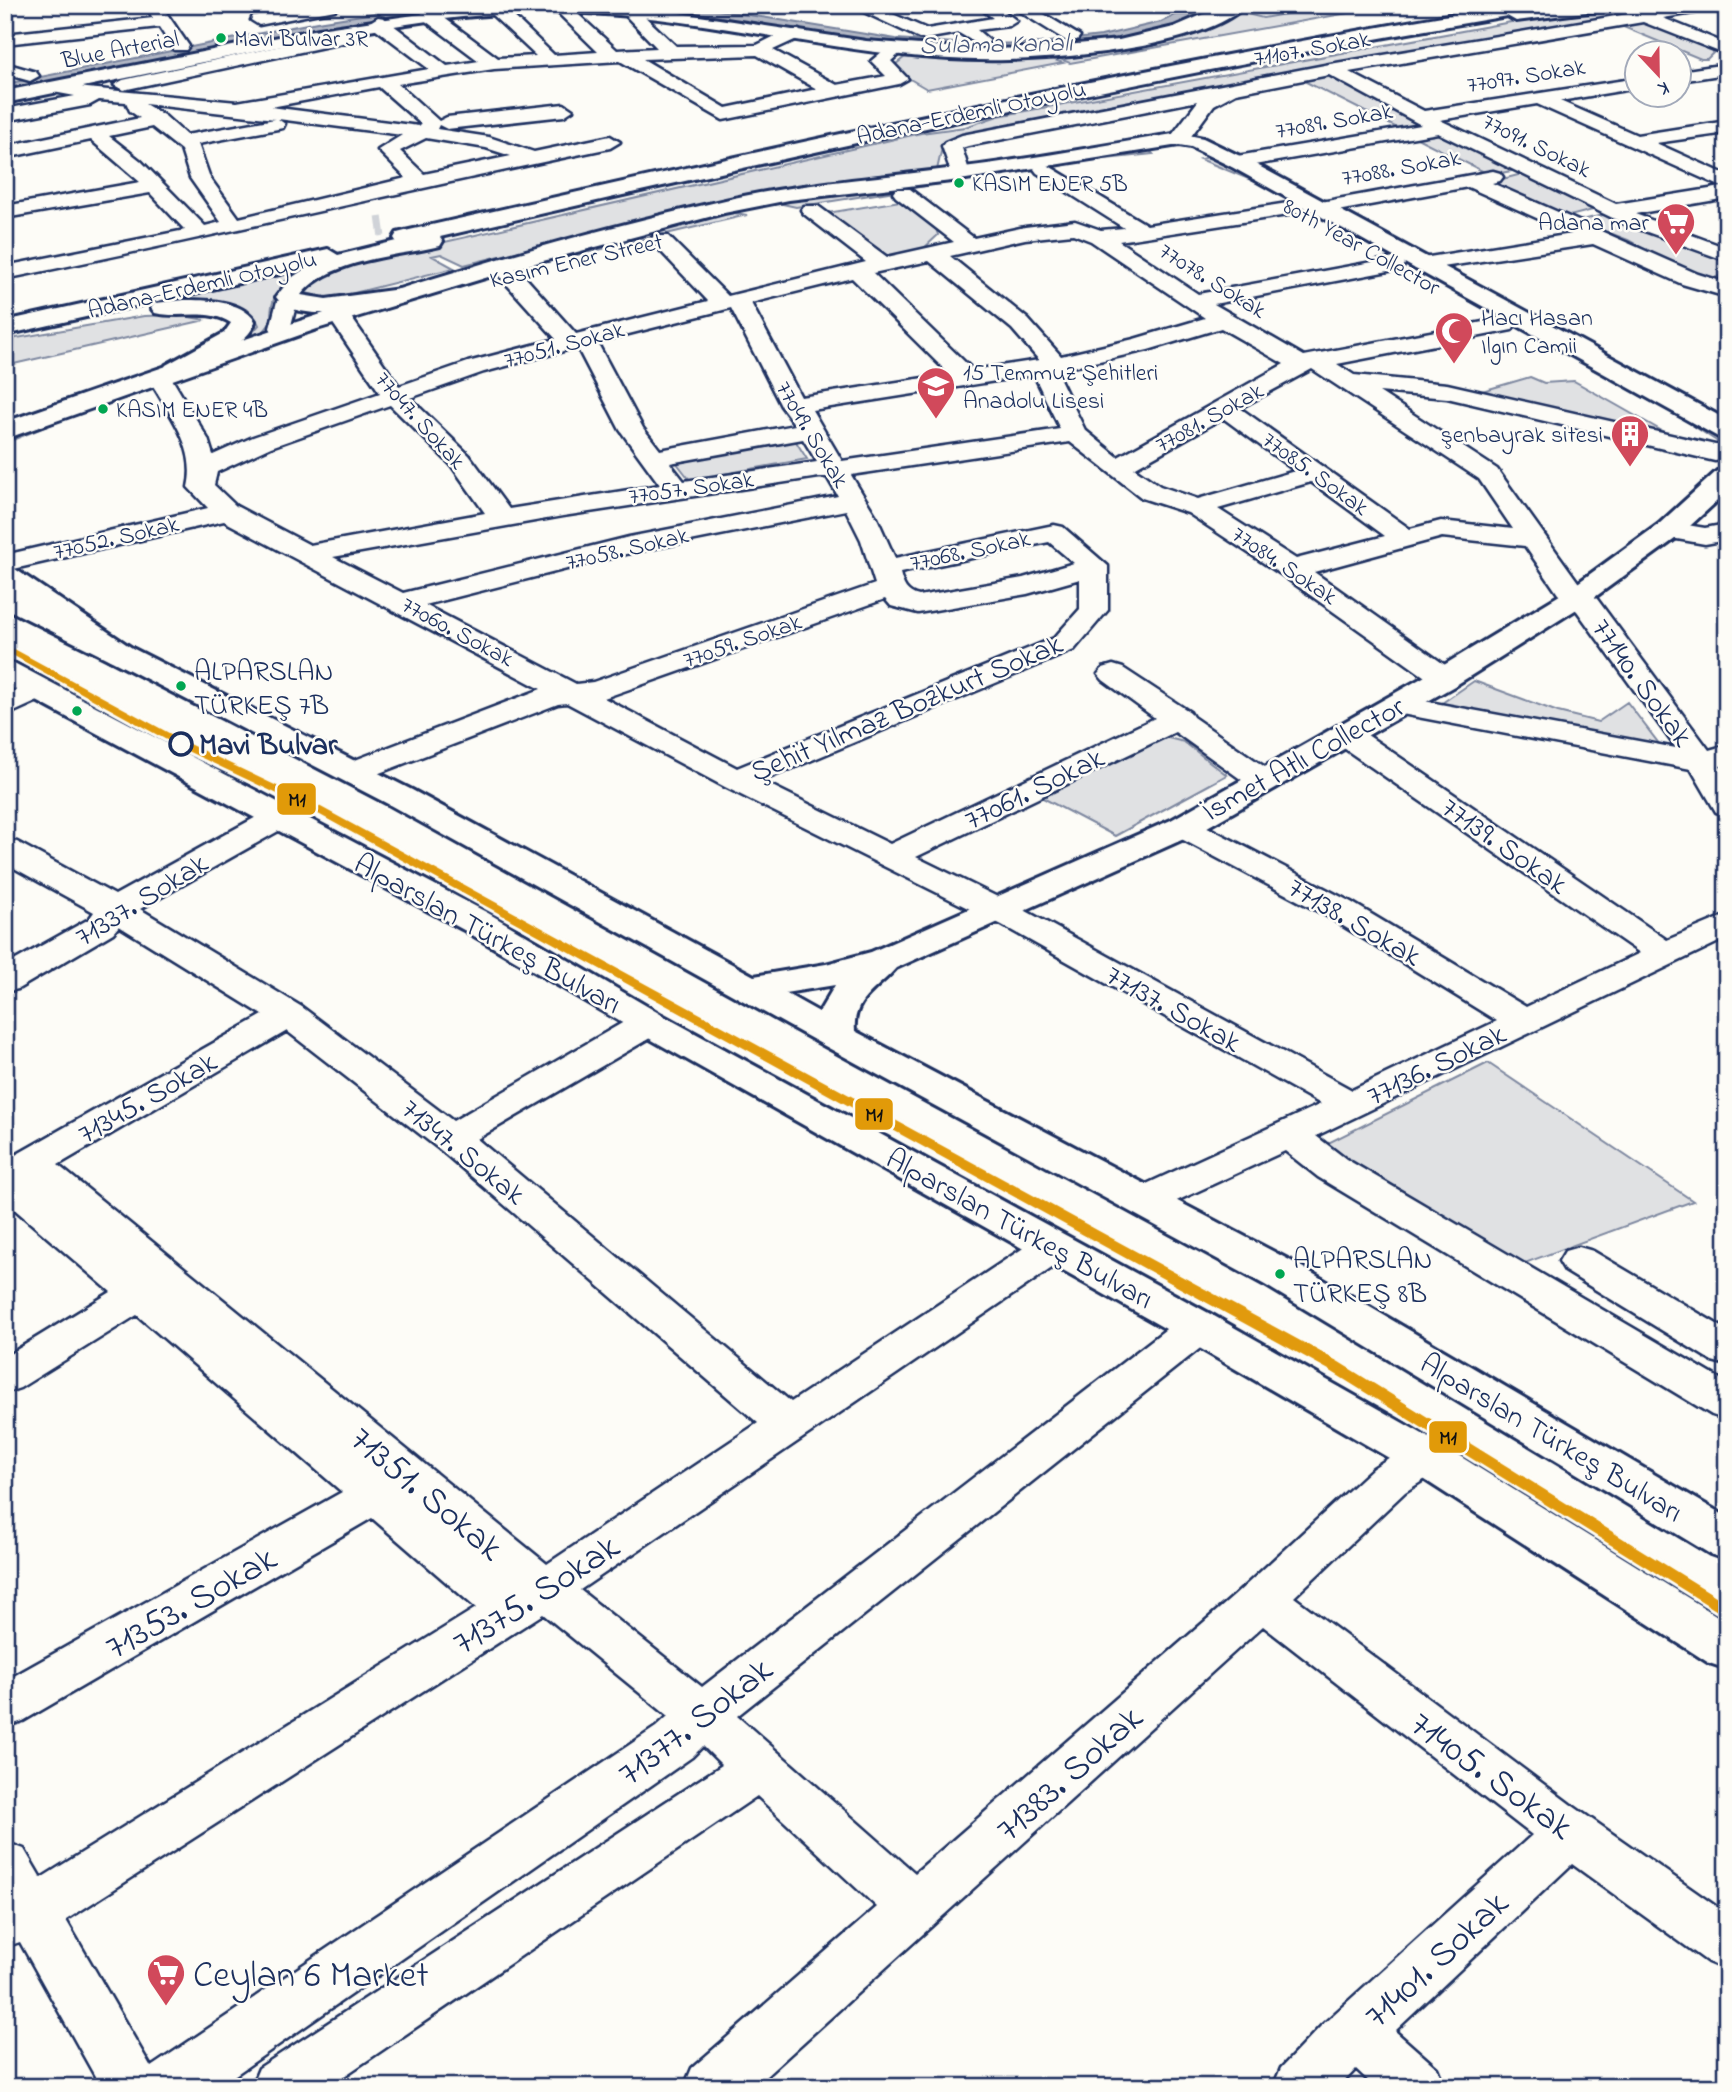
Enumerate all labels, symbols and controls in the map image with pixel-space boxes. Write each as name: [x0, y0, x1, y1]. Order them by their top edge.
street label: Blue Arterial: [58, 23, 182, 80]
street label: 71107. Sokak: [1252, 23, 1374, 78]
place label: Mavi Bulvar 3R: [234, 24, 368, 57]
water label: Sulama Kanalı: [919, 26, 1074, 66]
marker: Mavi Bulvar 3R: [214, 31, 228, 45]
north arrow: [1624, 38, 1694, 108]
street label: 77097. Sokak: [1465, 51, 1589, 104]
street label: Adana-Erdemli Otoyolu: [853, 73, 1090, 157]
text: K: [1653, 73, 1673, 102]
street label: 77089. Sokak: [1273, 95, 1396, 150]
street label: 77091. Sokak: [1476, 106, 1597, 189]
street label: 77088. Sokak: [1339, 142, 1464, 197]
place label: KASIM ENER 5B: [972, 169, 1128, 202]
marker: KASIM ENER 5B: [952, 176, 966, 190]
street label: 80th Year Collector: [1276, 190, 1446, 306]
supermarket icon: Adana mar: [1655, 201, 1697, 256]
place label: Adana mar: [1538, 207, 1650, 242]
street label: Kasım Ener Street: [486, 225, 667, 299]
street label: 77078. Sokak: [1151, 235, 1273, 329]
street label: Adana-Erdemli Otoyolu: [85, 243, 321, 331]
place label: Hacı Hasan Ilgın Camii: [1481, 302, 1593, 365]
mosque icon: Hacı Hasan Ilgın Camii: [1433, 310, 1475, 365]
street label: 77051. Sokak: [500, 313, 629, 379]
place label: 15 Temmuz Şehitleri Anadolu Lisesi: [963, 357, 1158, 420]
street label: 77047. Sokak: [365, 365, 473, 479]
school or university icon: 15 Temmuz Şehitleri Anadolu Lisesi: [915, 365, 957, 420]
street label: 77049. Sokak: [765, 375, 857, 496]
street label: 77081. Sokak: [1150, 375, 1271, 463]
place label: KASIM ENER 4B: [116, 395, 268, 428]
marker: KASIM ENER 4B: [96, 402, 110, 416]
building icon: şenbayrak sitesi: [1609, 413, 1651, 468]
place label: şenbayrak sitesi: [1440, 419, 1603, 455]
street label: 77085. Sokak: [1254, 424, 1376, 526]
street label: 77057. Sokak: [627, 463, 757, 516]
street label: 77052. Sokak: [50, 508, 183, 571]
street label: 77058. Sokak: [563, 519, 693, 582]
street label: 77084. Sokak: [1224, 519, 1344, 616]
street label: 77068. Sokak: [907, 523, 1034, 582]
street label: 77060. Sokak: [394, 589, 520, 678]
street label: 77059. Sokak: [679, 606, 807, 679]
street label: 77140. Sokak: [1579, 610, 1703, 758]
street label: Şehit Yılmaz Bozkurt Sokak: [744, 624, 1071, 796]
place label: ALPARSLAN TÜRKEŞ 7B: [194, 653, 333, 728]
marker: ALPARSLAN TÜRKEŞ 7B: [174, 679, 188, 693]
street label: İsmet Atlı Collector: [1195, 686, 1415, 835]
unlabelled marker: [70, 704, 84, 718]
place label: Mavi Bulvar: [199, 725, 338, 769]
marker: Mavi Bulvar: [169, 732, 193, 756]
street label: 77061. Sokak: [958, 738, 1113, 843]
line badge: M1: [276, 782, 317, 816]
text: M1: [288, 788, 306, 815]
street label: 77139. Sokak: [1431, 788, 1576, 908]
street label: 71337. Sokak: [68, 843, 218, 960]
street label: Alparslan Türkeş Bulvarı: [345, 844, 628, 1028]
street label: 77138. Sokak: [1278, 868, 1429, 980]
street label: 77137. Sokak: [1097, 955, 1249, 1066]
street label: 77136. Sokak: [1360, 1014, 1515, 1119]
street label: 71345. Sokak: [71, 1042, 227, 1157]
street label: 71347. Sokak: [390, 1089, 535, 1218]
line badge: M1: [854, 1097, 894, 1131]
text: M1: [865, 1103, 883, 1130]
street label: Alparslan Türkeş Bulvarı: [877, 1139, 1160, 1323]
place label: ALPARSLAN TÜRKEŞ 8B: [1293, 1241, 1432, 1316]
marker: ALPARSLAN TÜRKEŞ 8B: [1273, 1267, 1287, 1281]
street label: Alparslan Türkeş Bulvarı: [1411, 1343, 1690, 1536]
street label: 71351. Sokak: [337, 1415, 515, 1576]
line badge: M1: [1428, 1420, 1468, 1454]
text: M1: [1439, 1426, 1457, 1453]
street label: 71375. Sokak: [443, 1522, 632, 1671]
street label: 71353. Sokak: [96, 1533, 288, 1675]
street label: 71377. Sokak: [607, 1645, 786, 1801]
street label: 71383. Sokak: [985, 1693, 1157, 1856]
street label: 71405. Sokak: [1398, 1699, 1584, 1856]
street label: 71401. Sokak: [1353, 1879, 1523, 2042]
place label: Ceylan 6 Market: [193, 1950, 429, 2004]
supermarket icon: Ceylan 6 Market: [145, 1952, 187, 2007]

